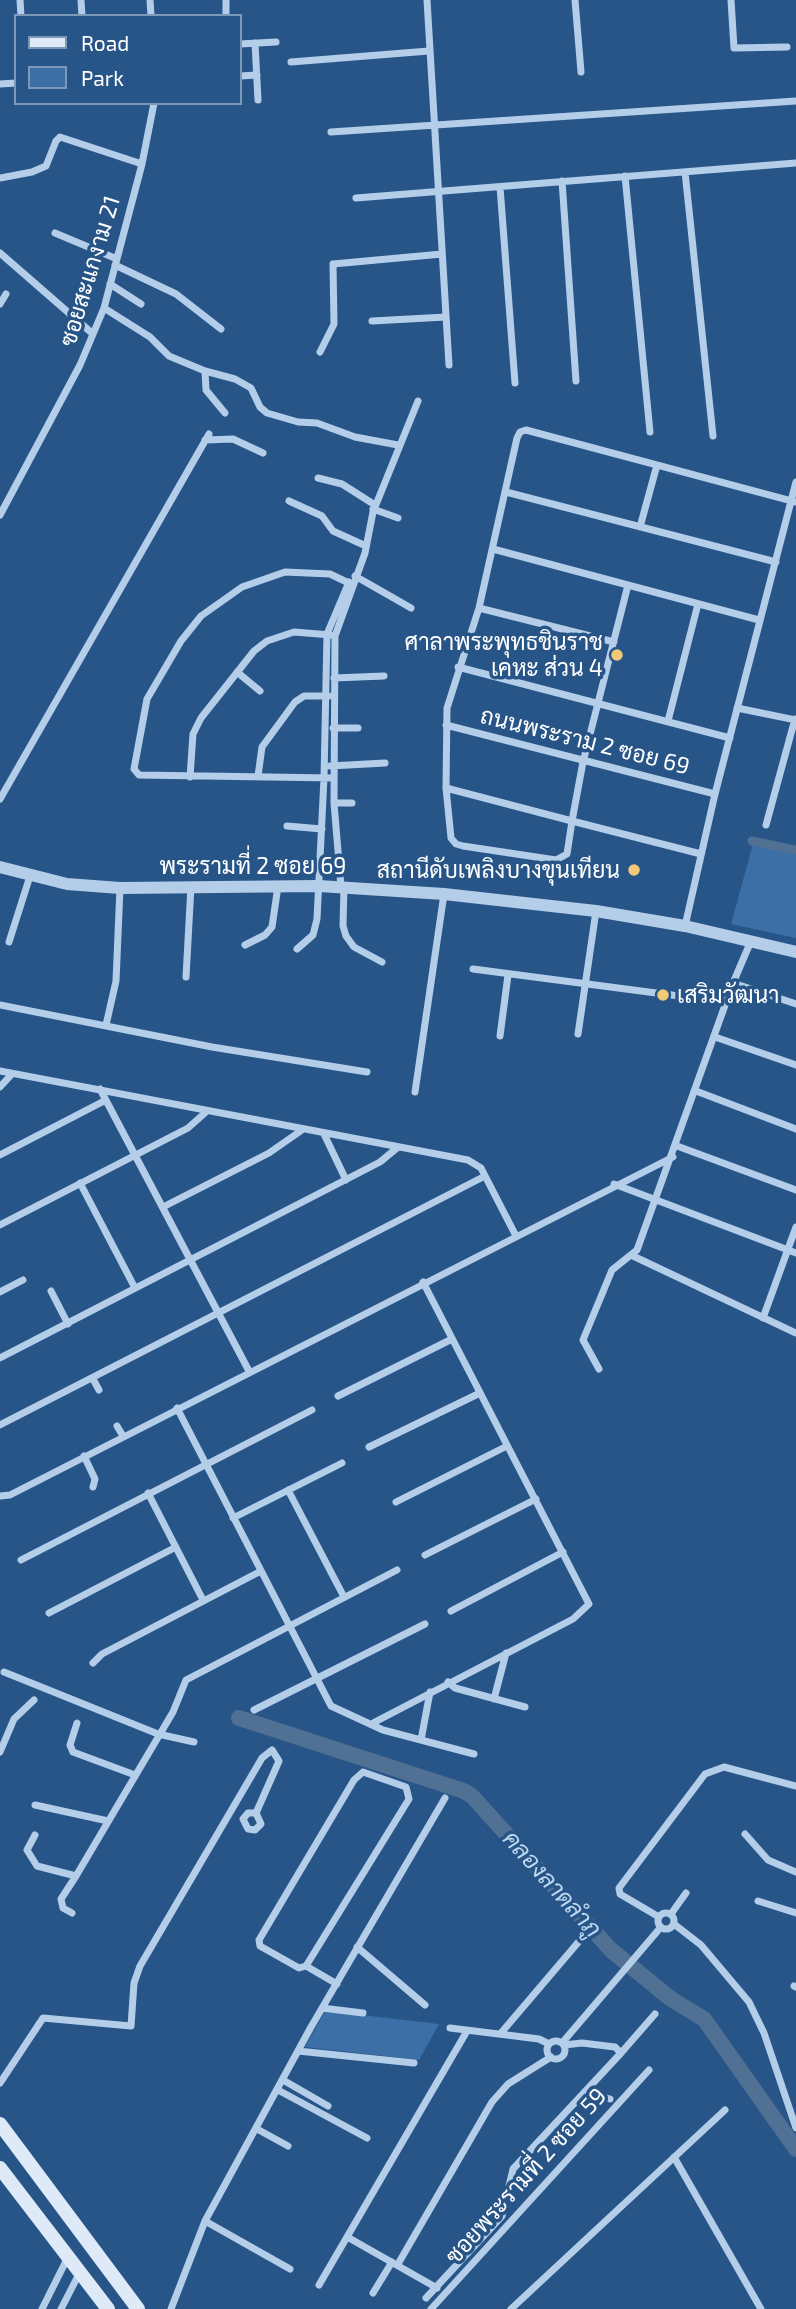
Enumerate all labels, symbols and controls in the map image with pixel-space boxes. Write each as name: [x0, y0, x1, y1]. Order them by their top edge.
legend: [14, 14, 242, 105]
text: Road: [81, 30, 129, 55]
text: Park: [81, 65, 124, 90]
street label: ซอยสะแกงาม 21: [54, 192, 126, 350]
place label: ศาลาพระพุทธชินราช เคหะ ส่วน 4: [405, 628, 603, 682]
marker: ศาลาพระพุทธชินราช เคหะ ส่วน 4: [609, 647, 625, 663]
street label: ถนนพระราม 2 ซอย 69: [478, 702, 692, 780]
street label: พระรามที่ 2 ซอย 69: [160, 852, 346, 880]
place label: สถานีดับเพลิงบางขุนเทียน: [377, 856, 620, 884]
marker: สถานีดับเพลิงบางขุนเทียน: [626, 862, 642, 878]
place label: เสริมวัฒนา: [677, 981, 779, 1009]
marker: เสริมวัฒนา: [655, 987, 671, 1003]
water label: คลองลาดลำภู: [497, 1825, 607, 1943]
street label: ซอยพระรามที่ 2 ซอย 59: [440, 2082, 612, 2270]

